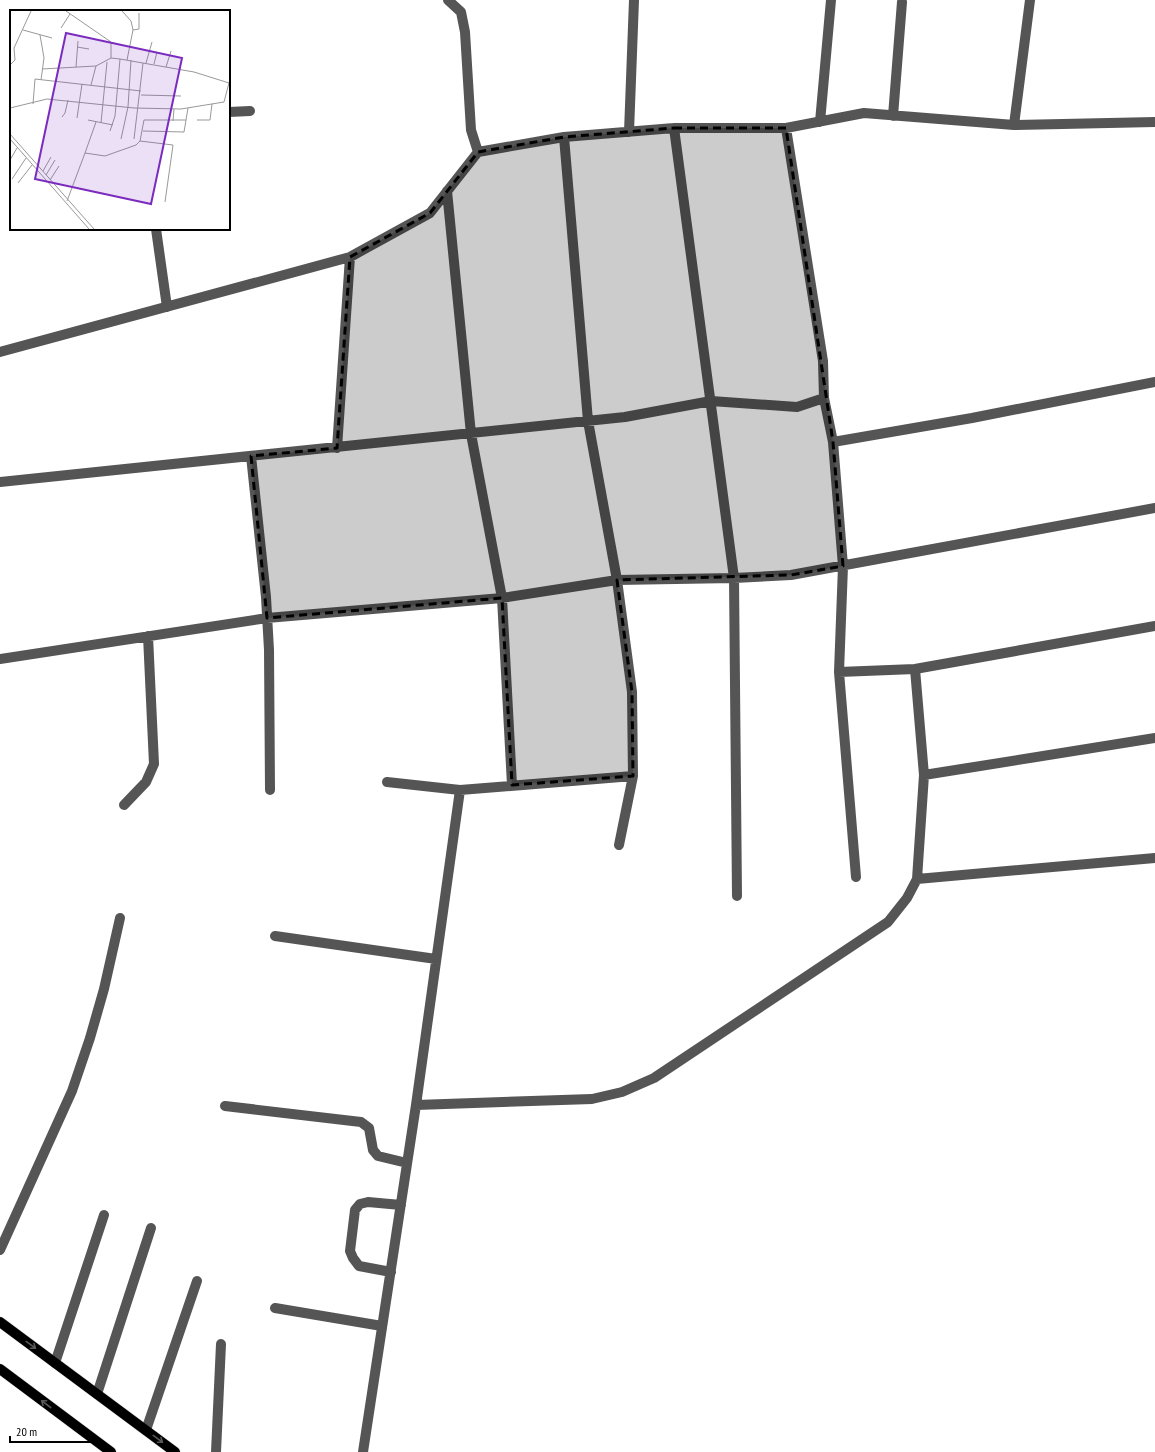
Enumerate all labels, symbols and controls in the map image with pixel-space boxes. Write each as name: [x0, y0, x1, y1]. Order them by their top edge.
inset map: [10, 10, 230, 230]
one-way arrow: [26, 1341, 37, 1350]
one-way arrow: [41, 1399, 52, 1408]
scale bar: [10, 1418, 96, 1444]
text: 20 m: [16, 1424, 37, 1439]
one-way arrow: [153, 1435, 164, 1444]

